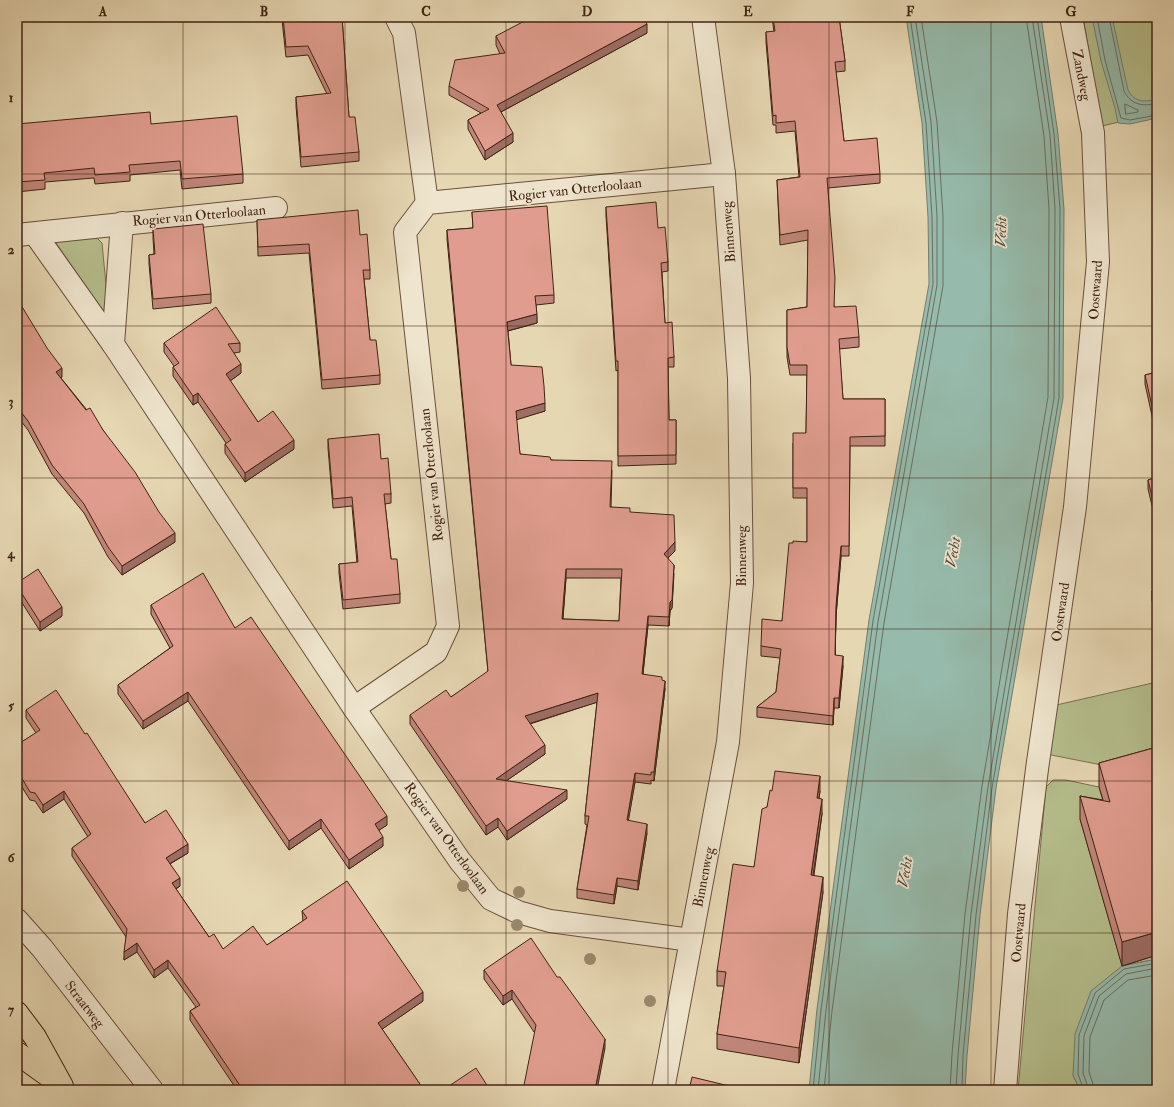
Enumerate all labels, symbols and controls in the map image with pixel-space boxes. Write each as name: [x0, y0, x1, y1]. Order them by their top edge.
text: A: [98, 4, 108, 20]
text: B: [260, 4, 268, 20]
text: C: [421, 4, 431, 20]
text: D: [582, 4, 593, 20]
text: E: [743, 4, 753, 20]
text: F: [906, 4, 915, 20]
text: G: [1066, 4, 1077, 20]
street label: Zandweg: [1068, 48, 1095, 103]
text: 1: [9, 90, 14, 106]
street label: Rogier van Otterloolaan: [508, 174, 642, 205]
street label: Binnenweg: [718, 200, 739, 263]
street label: Rogier van Otterloolaan: [132, 201, 266, 230]
water label: Vecht: [991, 216, 1012, 247]
text: 2: [8, 242, 15, 258]
street label: Oostwaard: [1085, 260, 1106, 320]
text: 3: [9, 394, 14, 410]
street label: Rogier van Otterloolaan: [416, 408, 447, 542]
street label: Binnenweg: [733, 524, 750, 587]
water label: Vecht: [942, 535, 966, 569]
text: 4: [6, 546, 15, 562]
street label: Oostwaard: [1048, 581, 1073, 643]
text: 5: [8, 698, 14, 714]
street label: Rogier van Otterloolaan: [400, 779, 493, 897]
street label: Binnenweg: [689, 844, 718, 909]
text: 6: [8, 850, 16, 866]
water label: Vecht: [894, 855, 918, 889]
street label: Oostwaard: [1007, 903, 1030, 963]
street label: Straatweg: [61, 977, 109, 1032]
text: 7: [8, 1002, 15, 1018]

